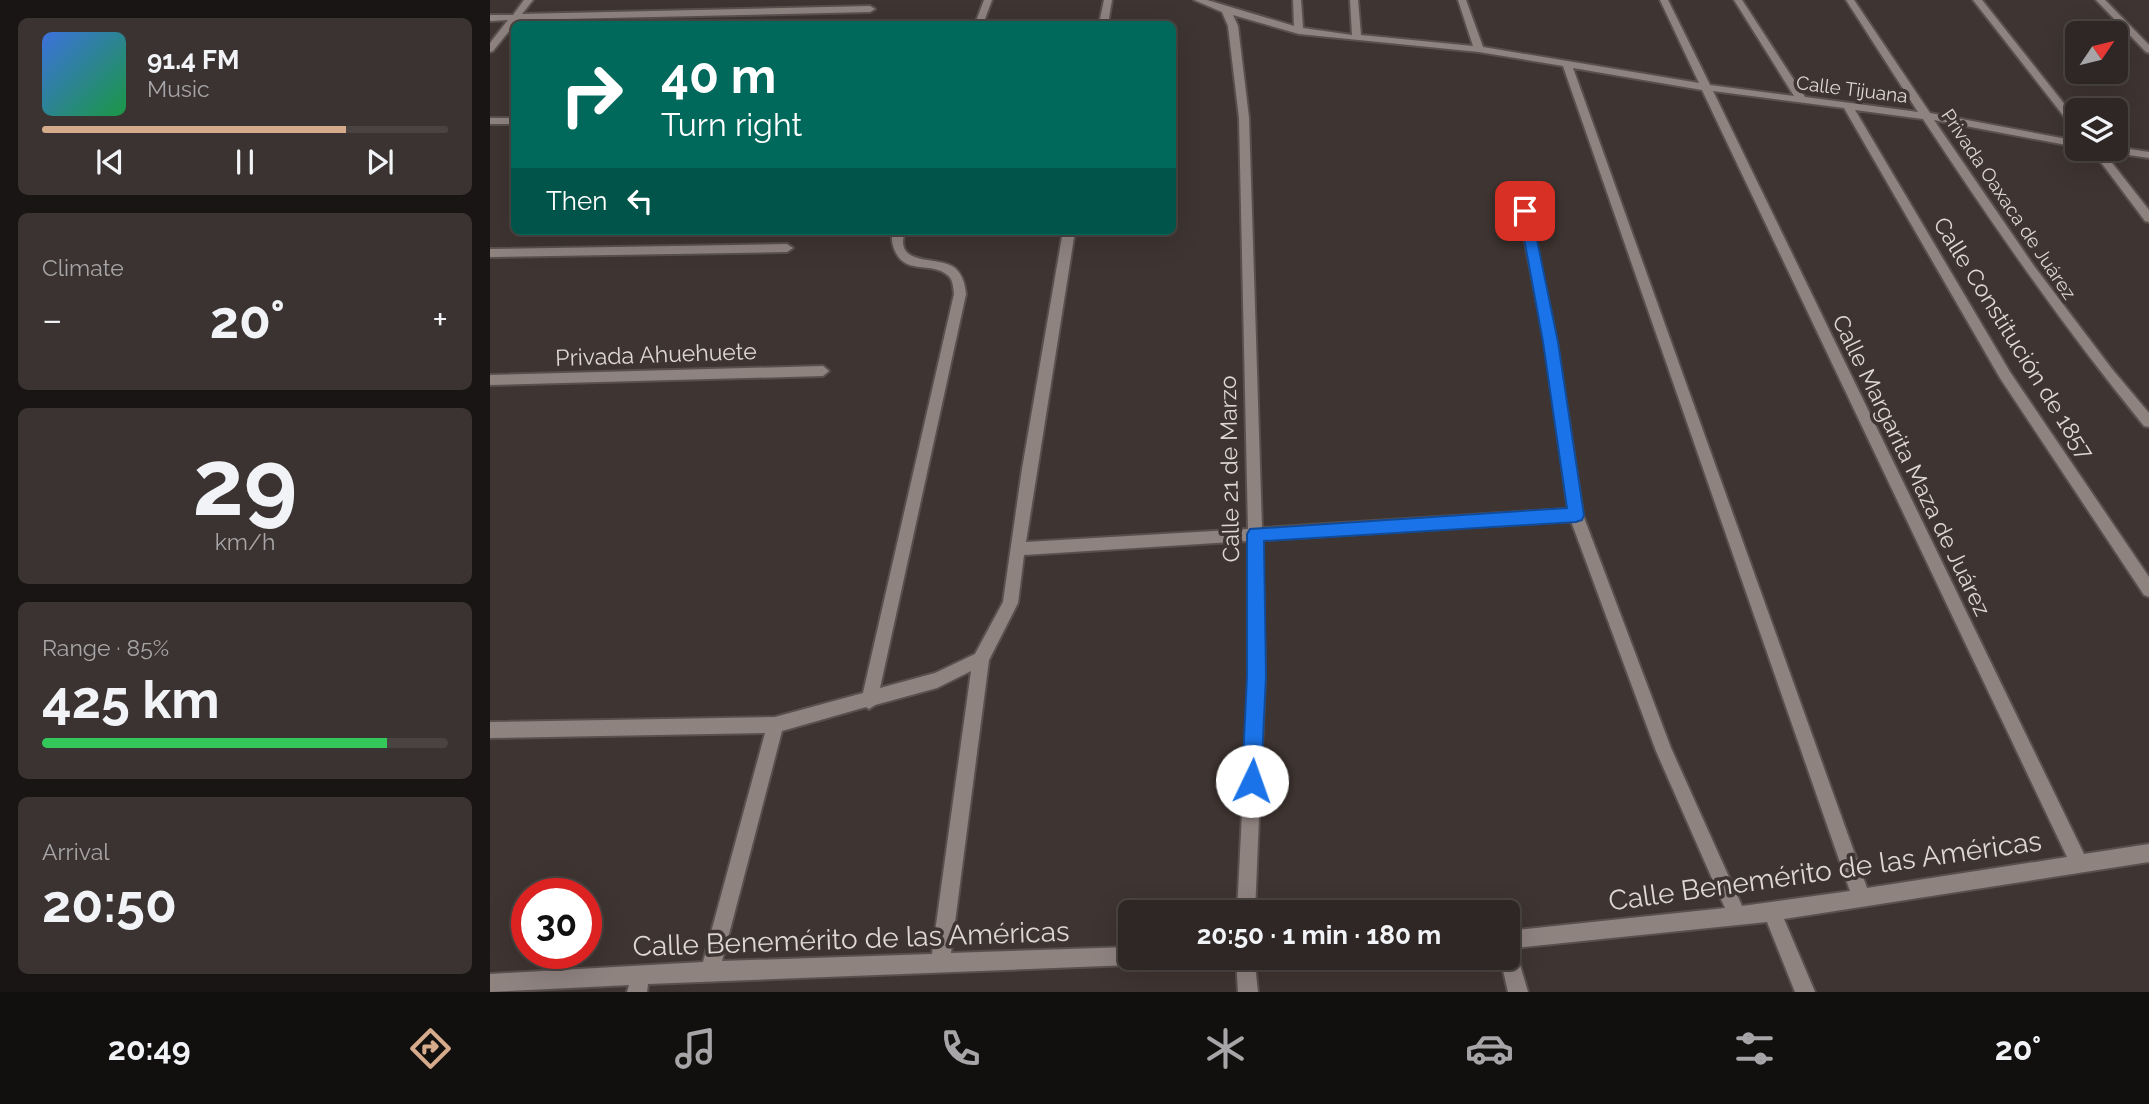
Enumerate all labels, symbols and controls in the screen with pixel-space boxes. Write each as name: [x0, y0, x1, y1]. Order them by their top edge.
north arrow: [2065, 21, 2128, 84]
map controls: [2065, 21, 2128, 161]
text: 91.4 FM: [147, 45, 240, 75]
text: 40 m: [661, 47, 776, 104]
icon: right: [546, 49, 637, 140]
street label: Calle Tijuana: [1795, 71, 1909, 107]
text: Music: [147, 75, 210, 102]
button: layers: [2065, 98, 2128, 161]
street label: Privada Oaxaca de Juárez: [1937, 105, 2081, 303]
text: Turn right: [661, 106, 802, 143]
icon: previous: [91, 143, 129, 181]
icon: pause: [226, 143, 264, 181]
icon: next: [361, 143, 399, 181]
pin: [1495, 181, 1555, 241]
icon: left: [621, 182, 659, 220]
text: Then: [546, 186, 607, 216]
icon: arrive: [1506, 192, 1544, 230]
street label: Calle Constitución de 1857: [1928, 212, 2100, 465]
text: Climate: [42, 254, 124, 281]
text: 20°: [210, 289, 285, 350]
text: −: [42, 297, 62, 342]
text: +: [432, 297, 448, 342]
street label: Calle Margarita Maza de Juárez: [1827, 310, 1997, 620]
street label: Privada Ahuehuete: [555, 337, 757, 371]
street label: Calle 21 de Marzo: [1214, 375, 1244, 563]
text: 29: [193, 429, 297, 536]
text: km/h: [215, 528, 275, 555]
text: Range · 85%: [42, 634, 169, 661]
text: 425 km: [42, 669, 220, 730]
position arrow: [1215, 744, 1289, 818]
street label: Calle Benemérito de las Américas: [1606, 824, 2044, 918]
text: Arrival: [42, 838, 109, 865]
text: 20:50: [42, 873, 177, 934]
speed limit sign: 30: [511, 878, 602, 969]
street label: Calle Benemérito de las Américas: [632, 915, 1070, 963]
text: 20:50 · 1 min · 180 m: [1197, 920, 1441, 950]
icon: directions: [406, 1024, 455, 1073]
icon: music: [671, 1024, 720, 1073]
icon: phone: [936, 1024, 985, 1073]
icon: climate: [1201, 1024, 1250, 1073]
icon: car: [1465, 1024, 1514, 1073]
icon: filters: [1730, 1024, 1779, 1073]
text: 20:49: [108, 1030, 191, 1067]
text: 20°: [1995, 1030, 2041, 1067]

